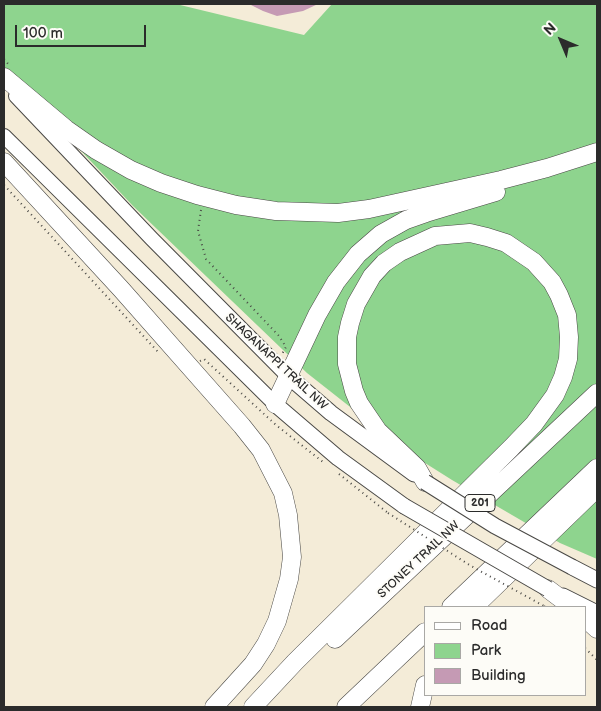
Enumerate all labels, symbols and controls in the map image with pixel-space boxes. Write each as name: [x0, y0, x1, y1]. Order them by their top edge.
scale bar: [18, 15, 149, 47]
north arrow: [536, 15, 586, 65]
text: N: [540, 19, 560, 39]
text: 100 m: [23, 24, 63, 43]
street label: SHAGANAPPI TRAIL NW: [222, 311, 330, 413]
road number: 201: [465, 494, 495, 512]
street label: STONEY TRAIL NW: [375, 518, 463, 602]
legend: [424, 606, 586, 696]
text: Road: [471, 616, 507, 635]
text: Park: [471, 641, 501, 660]
text: Building: [471, 666, 526, 685]

